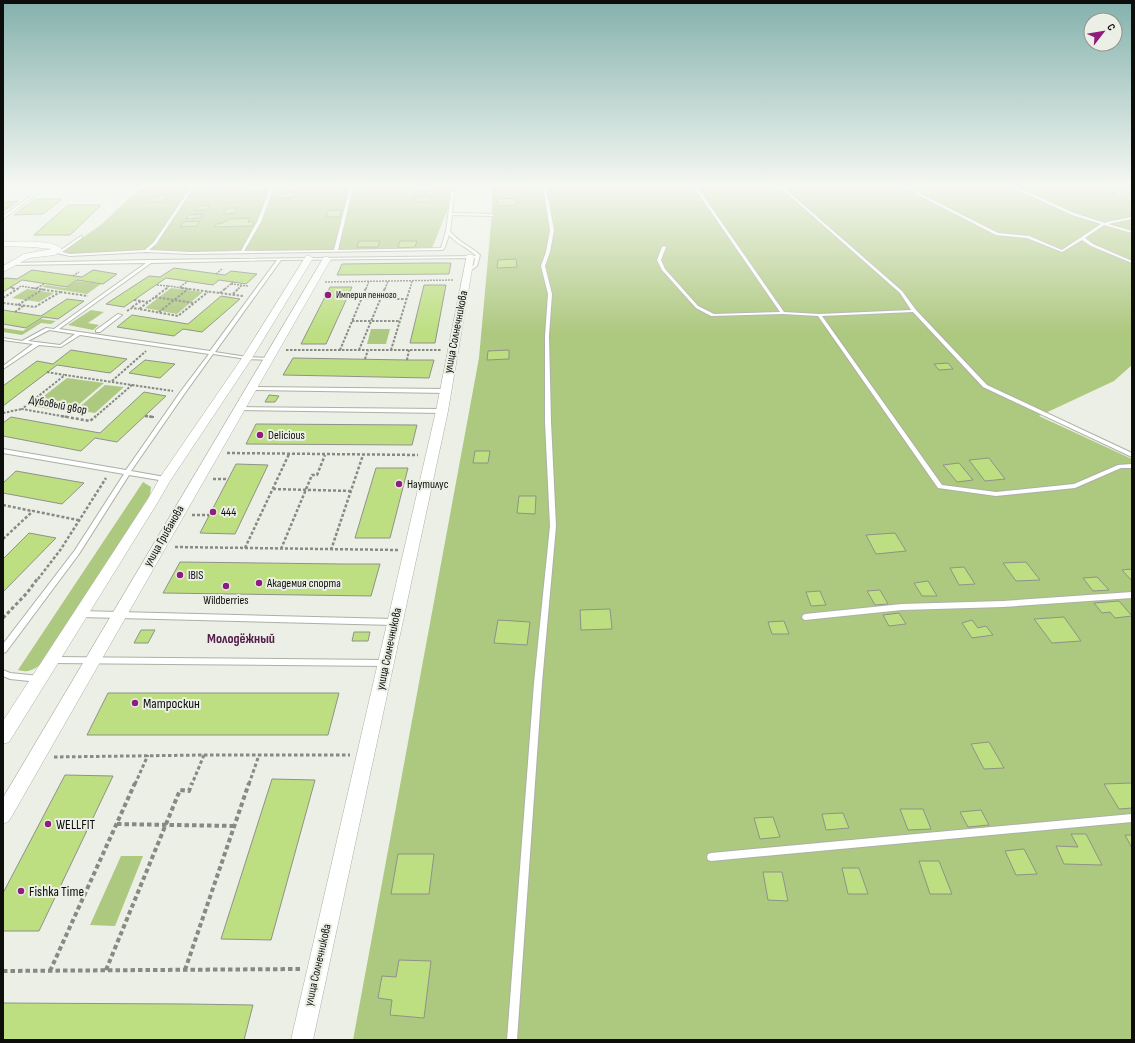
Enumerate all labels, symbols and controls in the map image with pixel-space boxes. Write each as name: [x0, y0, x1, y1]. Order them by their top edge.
north arrow: [1083, 12, 1123, 52]
text: С: [1104, 21, 1118, 33]
place label: Империя пенного: [336, 289, 397, 301]
street label: улица Солнечникова: [441, 289, 471, 375]
marker: Империя пенного: [323, 290, 333, 300]
street label: Дубовый двор: [28, 392, 88, 418]
place label: Delicious: [268, 428, 305, 443]
marker: Delicious: [255, 430, 265, 440]
place label: Наутилус: [407, 477, 449, 492]
marker: Наутилус: [394, 479, 404, 489]
street label: улица Грибанова: [141, 503, 188, 569]
place label: 444: [221, 505, 236, 520]
marker: 444: [208, 507, 218, 517]
place label: IBIS: [188, 568, 203, 583]
marker: IBIS: [175, 570, 185, 580]
place label: Академия спорта: [266, 576, 341, 591]
marker: Академия спорта: [254, 578, 264, 588]
marker: Wildberries: [221, 581, 231, 591]
place label: Wildberries: [203, 593, 249, 608]
street label: улица Солнечникова: [373, 606, 405, 692]
district label: Молодёжный: [207, 630, 275, 647]
place label: Матроскин: [143, 695, 200, 712]
marker: Матроскин: [130, 698, 140, 708]
place label: WELLFIT: [56, 816, 96, 833]
marker: WELLFIT: [43, 819, 53, 829]
place label: Fishka Time: [29, 883, 84, 900]
marker: Fishka Time: [16, 886, 26, 896]
street label: улица Солнечникова: [301, 922, 335, 1008]

